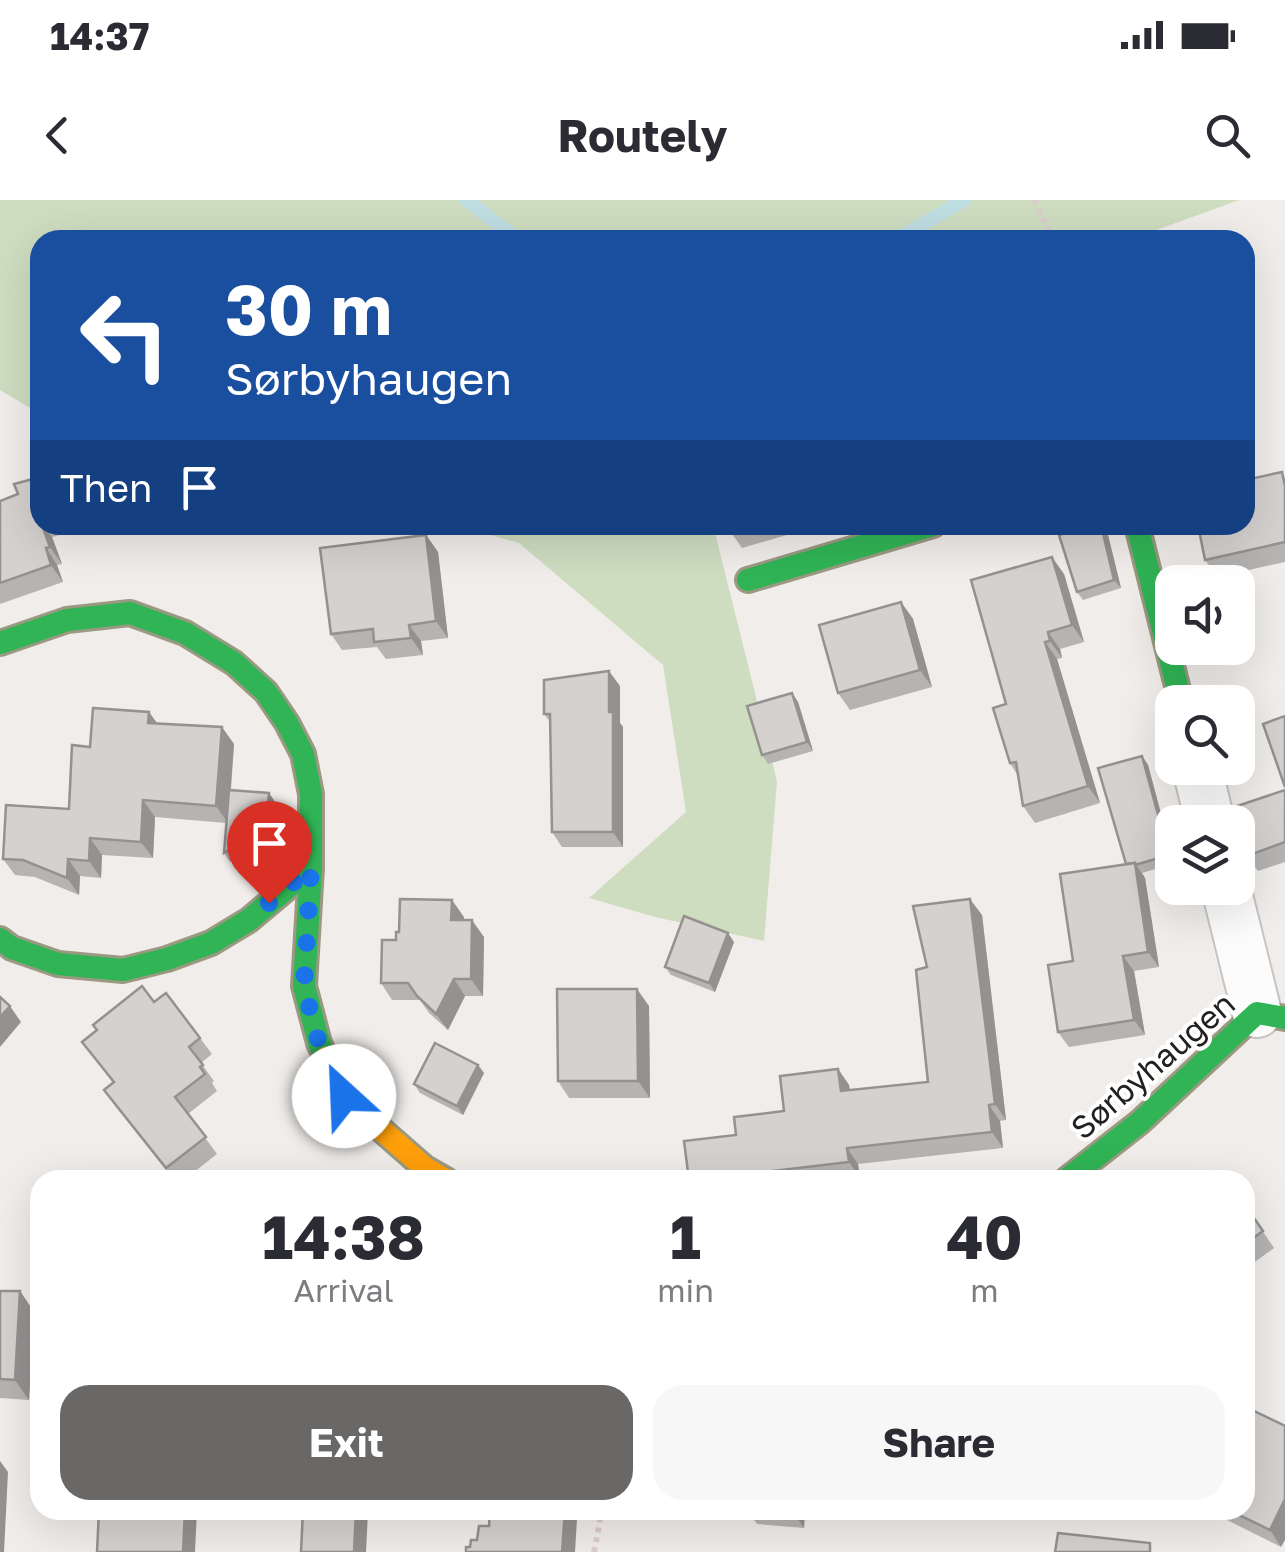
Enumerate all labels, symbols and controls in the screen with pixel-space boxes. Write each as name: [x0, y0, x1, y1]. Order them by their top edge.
text: 14:37: [50, 13, 149, 58]
icon: back: [30, 108, 85, 163]
text: Routely: [557, 108, 728, 162]
icon: search: [1200, 108, 1255, 163]
text: 30 m: [225, 266, 392, 350]
icon: left: [60, 270, 190, 400]
text: Sørbyhaugen: [225, 351, 512, 405]
icon: arrive: [172, 460, 227, 515]
text: Then: [60, 465, 152, 510]
map controls: [1155, 565, 1255, 905]
button: sound: [1155, 565, 1255, 665]
button: search: [1155, 685, 1255, 785]
pin: [227, 801, 312, 904]
button: layers: [1155, 805, 1255, 905]
icon: arrive: [242, 816, 297, 871]
street label: Sørbyhaugen: [1063, 984, 1242, 1147]
position arrow: [292, 1044, 396, 1148]
text: 14:38: [262, 1200, 425, 1272]
text: 1: [670, 1200, 701, 1272]
text: 40: [946, 1200, 1023, 1272]
text: Arrival: [294, 1271, 394, 1309]
text: min: [657, 1271, 714, 1309]
text: m: [970, 1271, 999, 1309]
button: Exit: [60, 1385, 633, 1500]
button: Share: [653, 1385, 1225, 1500]

